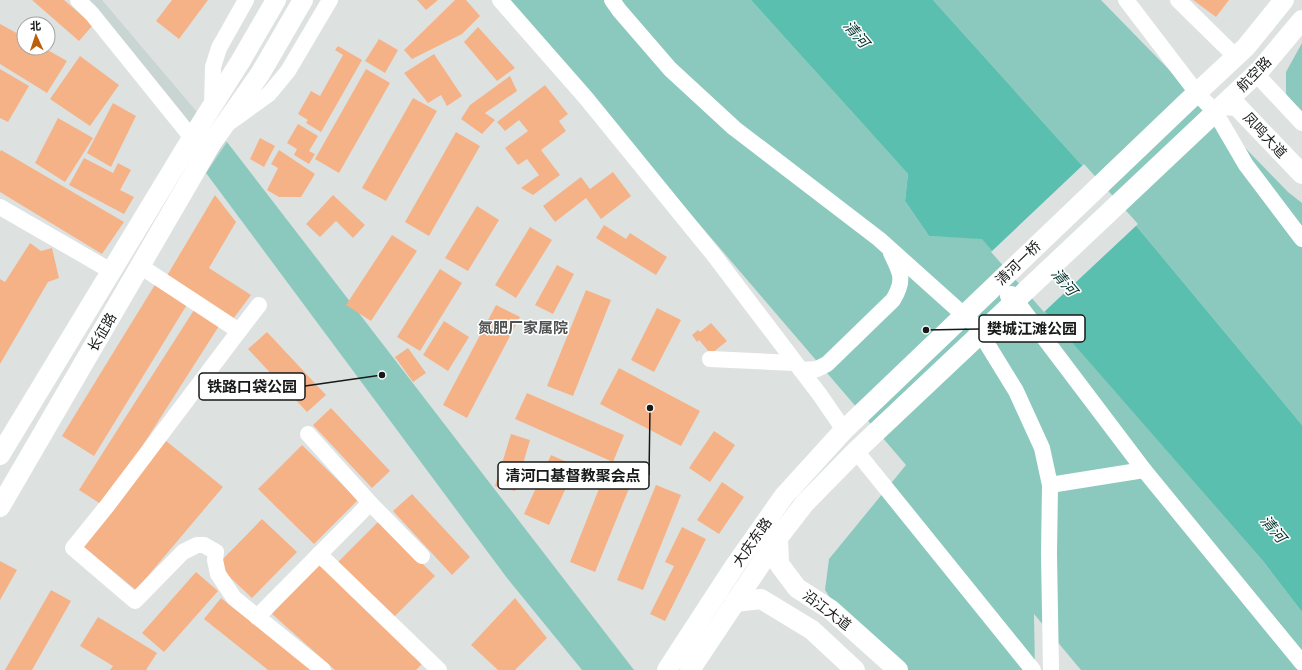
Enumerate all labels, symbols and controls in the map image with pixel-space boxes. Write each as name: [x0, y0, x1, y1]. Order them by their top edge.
north arrow: [16, 16, 56, 56]
water label: 清河: [839, 17, 874, 54]
text: 北: [30, 20, 41, 33]
street label: 航空路: [1234, 53, 1275, 95]
street label: 凤鸣大道: [1239, 109, 1290, 162]
street label: 清河一桥: [992, 238, 1044, 289]
water label: 清河: [1047, 265, 1082, 302]
street label: 长征路: [85, 310, 120, 355]
callout: 樊城江滩公园: [979, 315, 1085, 342]
district label: 氮肥厂家属院: [478, 319, 568, 337]
text: 樊城江滩公园: [987, 320, 1077, 338]
callout: 铁路口袋公园: [199, 373, 305, 400]
text: 铁路口袋公园: [207, 378, 297, 396]
callout: 清河口基督教聚会点: [498, 462, 649, 489]
text: 清河口基督教聚会点: [505, 467, 641, 485]
water label: 清河: [1256, 512, 1291, 549]
street label: 大庆东路: [729, 514, 775, 570]
street label: 沿江大道: [799, 587, 854, 634]

